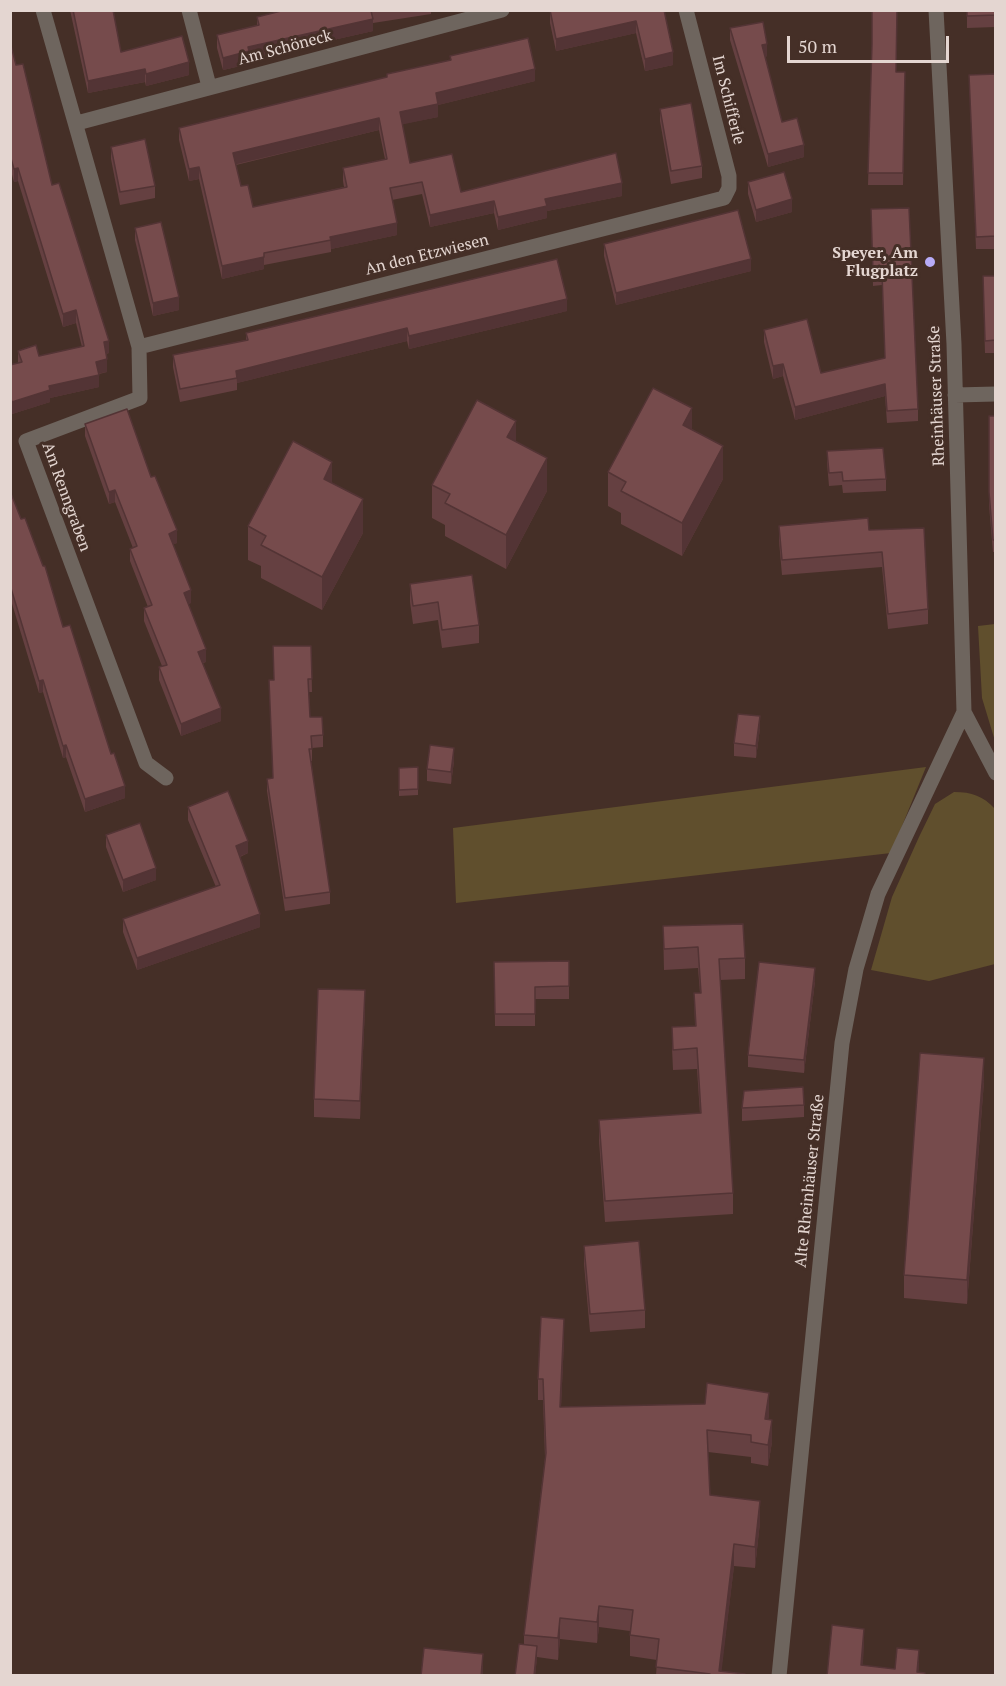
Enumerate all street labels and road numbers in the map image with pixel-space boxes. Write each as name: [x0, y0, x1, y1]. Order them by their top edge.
street label: Am Schöneck: [236, 26, 334, 70]
street label: Im Schifferle: [708, 53, 748, 147]
street label: An den Etzwiesen: [363, 230, 491, 280]
street label: Rheinhäuser Straße: [925, 325, 949, 467]
street label: Am Renngraben: [37, 440, 95, 554]
street label: Alte Rheinhäuser Straße: [791, 1093, 829, 1269]

